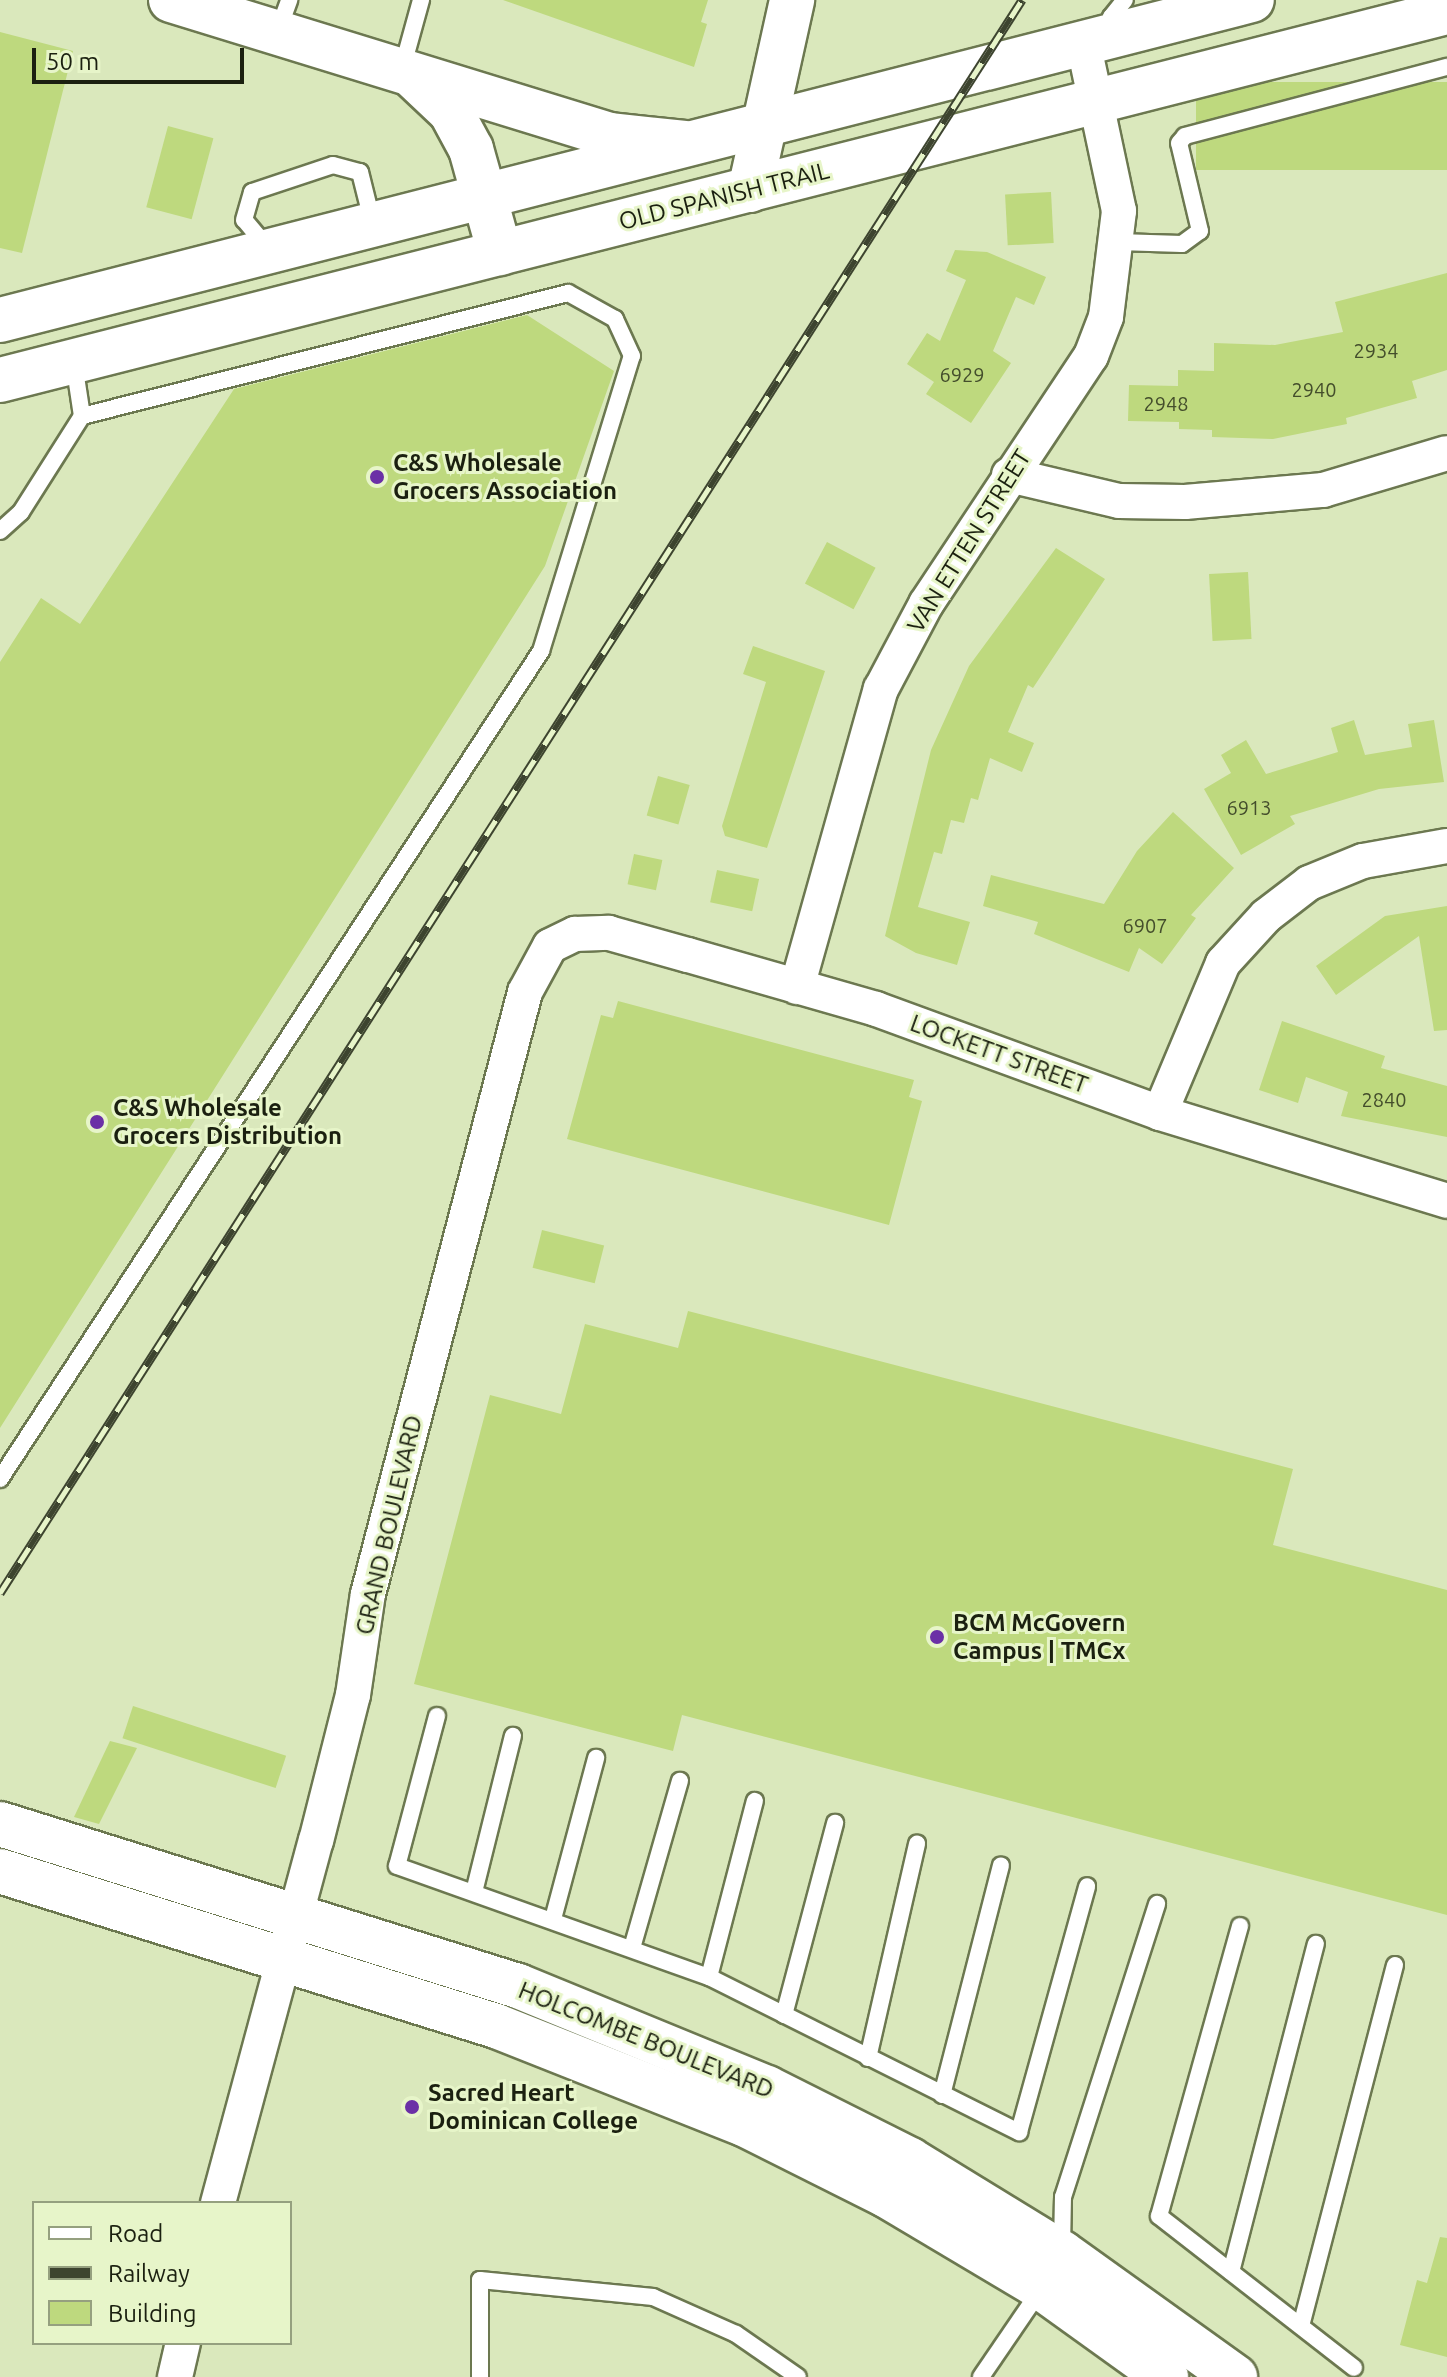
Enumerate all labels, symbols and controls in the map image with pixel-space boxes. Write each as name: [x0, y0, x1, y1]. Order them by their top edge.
scale bar: [36, 32, 248, 82]
text: 50 m: [46, 48, 99, 75]
street label: OLD SPANISH TRAIL: [616, 156, 832, 236]
house number: 2934: [1353, 338, 1399, 362]
house number: 6929: [939, 362, 985, 386]
house number: 2940: [1291, 377, 1337, 401]
house number: 2948: [1143, 391, 1189, 415]
street label: VAN ETTEN STREET: [901, 444, 1037, 638]
place label: C&S Wholesale Grocers Association: [393, 449, 617, 505]
marker: C&S Wholesale Grocers Association: [368, 468, 386, 486]
house number: 6913: [1226, 795, 1272, 819]
house number: 6907: [1122, 913, 1168, 937]
street label: LOCKETT STREET: [906, 1009, 1092, 1099]
house number: 2840: [1361, 1087, 1407, 1111]
place label: C&S Wholesale Grocers Distribution: [113, 1094, 342, 1150]
marker: C&S Wholesale Grocers Distribution: [88, 1113, 106, 1131]
street label: GRAND BOULEVARD: [350, 1413, 428, 1637]
place label: BCM McGovern Campus | TMCx: [953, 1609, 1126, 1665]
marker: BCM McGovern Campus | TMCx: [928, 1628, 946, 1646]
street label: HOLCOMBE BOULEVARD: [514, 1976, 778, 2104]
place label: Sacred Heart Dominican College: [428, 2079, 638, 2135]
marker: Sacred Heart Dominican College: [403, 2098, 421, 2116]
legend: [32, 2201, 292, 2345]
text: Road: [108, 2220, 163, 2247]
text: Railway: [108, 2260, 190, 2287]
text: Building: [108, 2300, 196, 2327]

